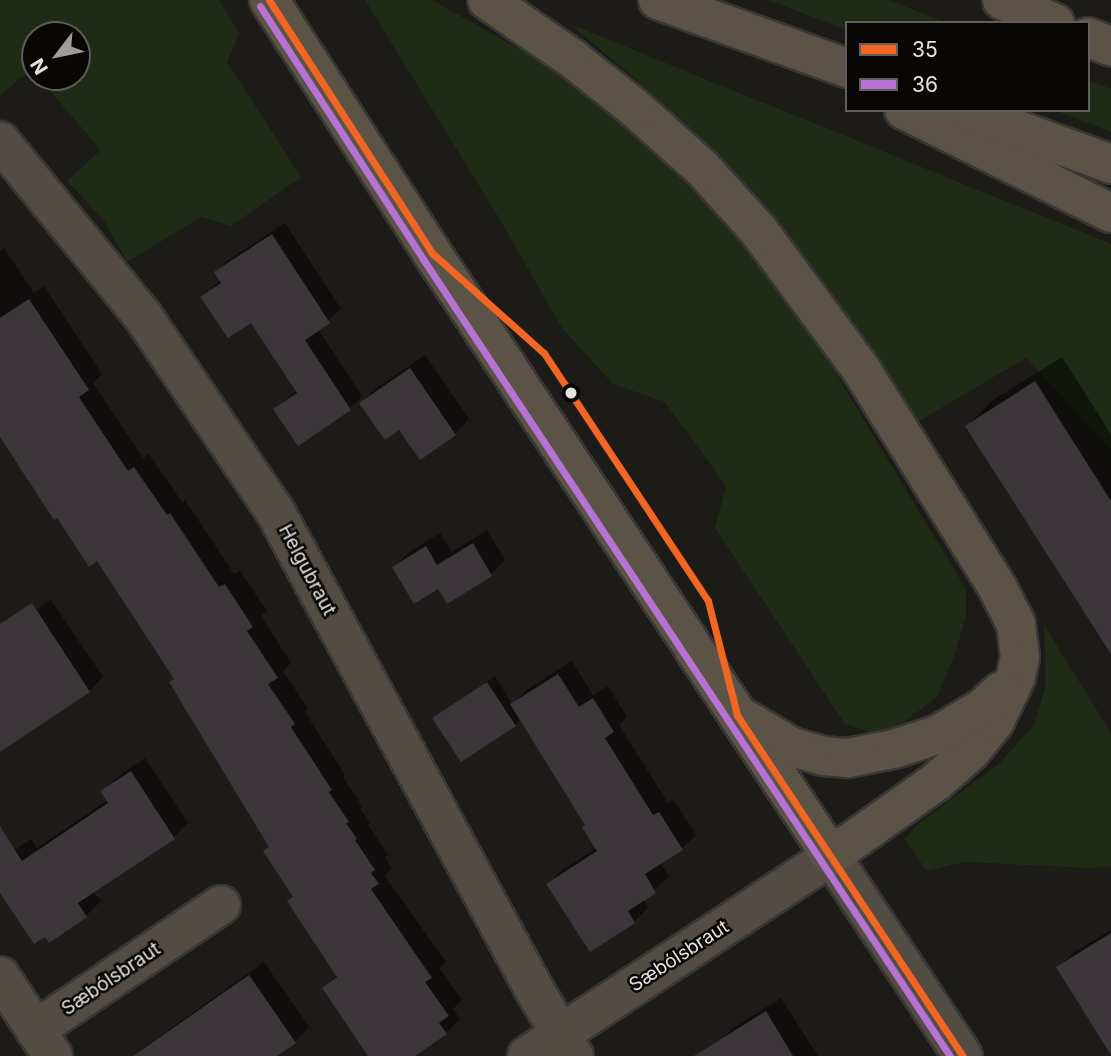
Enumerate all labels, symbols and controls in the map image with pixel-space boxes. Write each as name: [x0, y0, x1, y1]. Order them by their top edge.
north arrow: [21, 21, 91, 91]
legend: [845, 21, 1090, 112]
text: 35: [912, 37, 938, 62]
text: N: [26, 54, 53, 79]
text: 36: [912, 72, 938, 97]
unlabelled marker: [564, 386, 578, 400]
street label: Helgubraut: [274, 521, 340, 619]
street label: Sæbólsbraut: [625, 915, 733, 997]
street label: Sæbólsbraut: [57, 938, 165, 1020]

